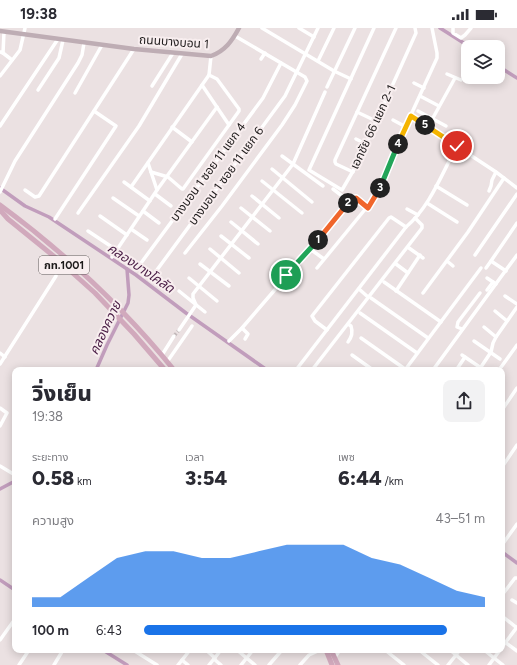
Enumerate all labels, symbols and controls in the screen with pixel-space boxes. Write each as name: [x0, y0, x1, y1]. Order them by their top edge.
text: 19:38: [20, 5, 57, 23]
street label: ถนนบางบอน 1: [139, 33, 209, 51]
map controls: [461, 40, 505, 84]
button: layers: [461, 40, 505, 84]
street label: เอกชัย 66 แยก 2-1: [347, 83, 399, 171]
pin: 5: [415, 115, 435, 135]
text: 5: [422, 118, 428, 131]
street label: บางบอน 1 ซอย 11 แยก 4: [167, 119, 249, 224]
street label: บางบอน 1 ซอย 11 แยก 6: [186, 124, 266, 228]
pin: [440, 129, 474, 163]
pin: 4: [388, 134, 408, 154]
icon: check: [446, 135, 468, 157]
text: 4: [395, 137, 401, 150]
pin: 3: [370, 178, 390, 198]
text: 3: [377, 181, 383, 194]
pin: 2: [338, 193, 358, 213]
text: 2: [345, 196, 351, 209]
pin: 1: [308, 230, 328, 250]
text: 1: [316, 233, 320, 246]
water label: คลองบางโคลัด: [105, 240, 178, 296]
road number: กท.1001: [39, 256, 89, 274]
pin: [269, 258, 303, 292]
icon: arrive: [275, 264, 297, 286]
water label: คลองควาย: [86, 298, 124, 357]
text: วิ่งเย็น: [32, 380, 92, 407]
button: share: [443, 380, 485, 422]
text: 19:38: [32, 409, 63, 424]
text: ระยะทาง: [32, 451, 68, 464]
text: เวลา: [185, 451, 204, 464]
text: เพซ: [338, 451, 355, 464]
text: 0.58: [32, 466, 74, 490]
text: 3:54: [185, 466, 227, 490]
text: 6:44: [338, 466, 382, 490]
text: km: [74, 475, 92, 488]
text: /km: [382, 475, 403, 488]
text: 43–51 m: [436, 511, 485, 526]
text: ความสูง: [32, 513, 74, 528]
text: 100 m: [32, 623, 69, 638]
text: 6:43: [96, 623, 122, 638]

